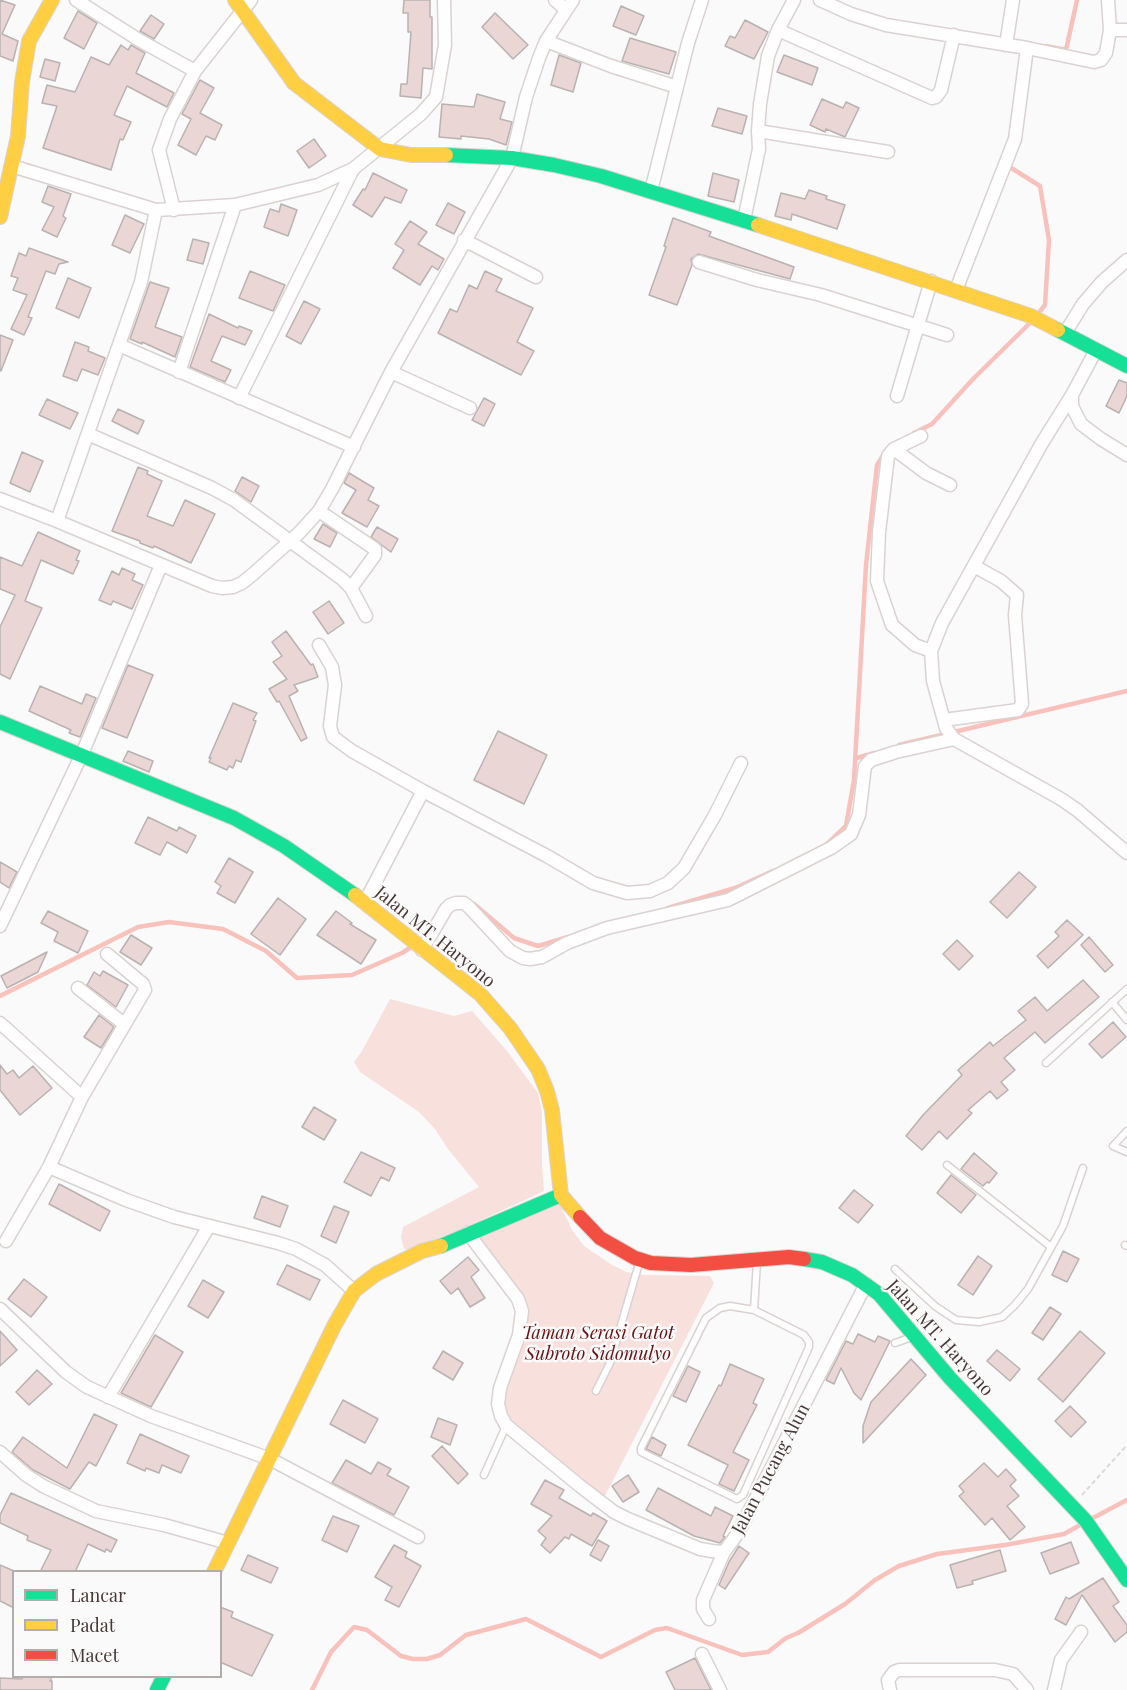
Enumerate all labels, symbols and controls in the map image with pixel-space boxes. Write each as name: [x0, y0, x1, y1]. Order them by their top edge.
street label: Jalan MT. Haryono: [370, 882, 500, 992]
street label: Jalan MT. Haryono: [882, 1276, 998, 1400]
park label: Taman Serasi Gatot Subroto Sidomulyo: [522, 1322, 674, 1364]
street label: Jalan Pucang Alun: [727, 1400, 815, 1538]
legend: [12, 1570, 222, 1678]
text: Lancar: [70, 1583, 126, 1607]
text: Padat: [70, 1613, 115, 1637]
text: Macet: [70, 1643, 119, 1667]

